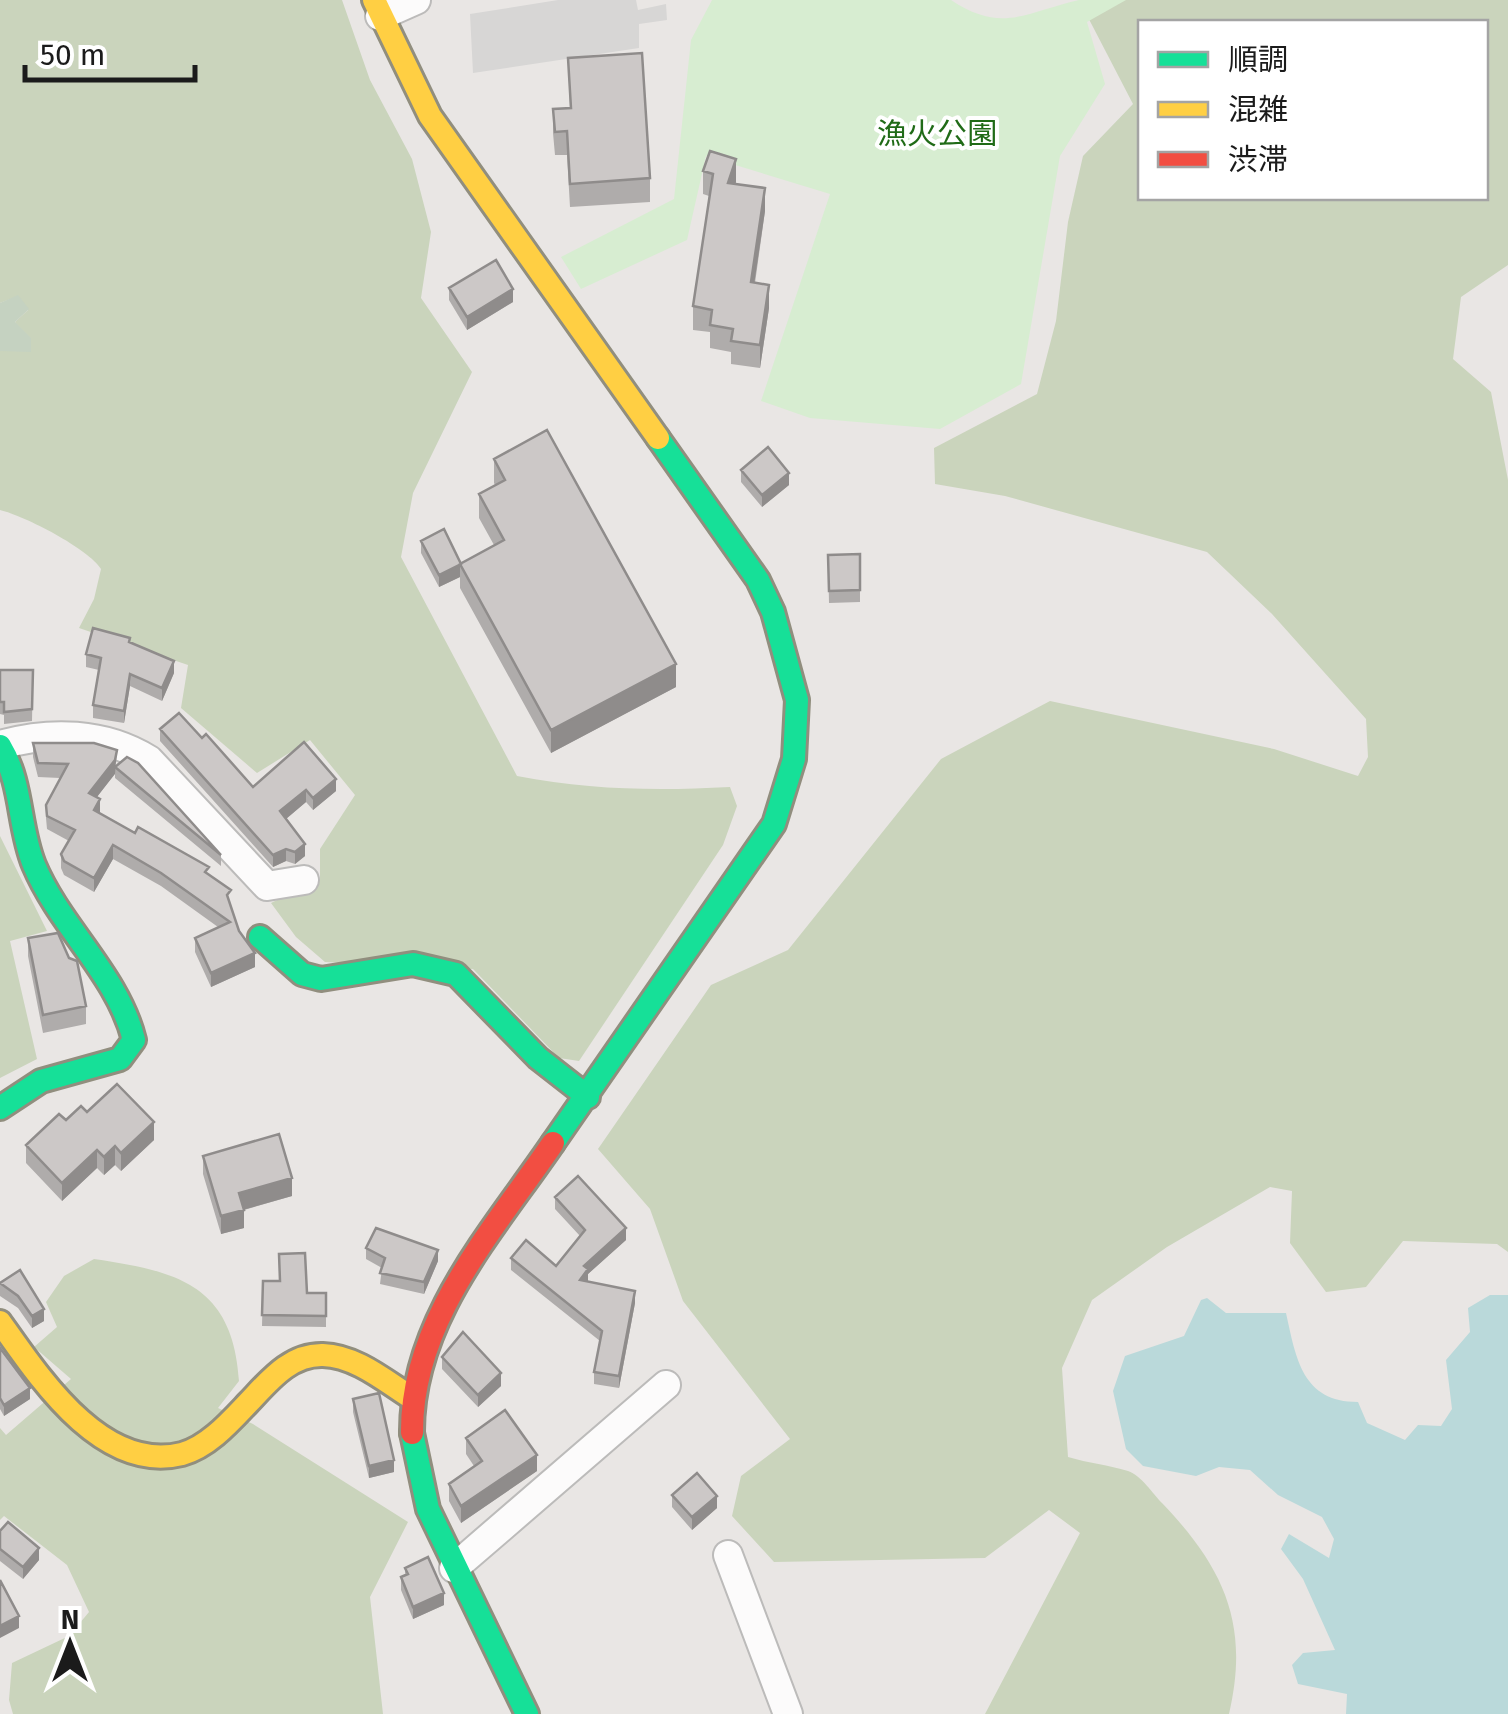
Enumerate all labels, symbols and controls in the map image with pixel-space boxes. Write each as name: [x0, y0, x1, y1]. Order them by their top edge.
scale bar: [25, 20, 195, 82]
legend: [1138, 20, 1488, 200]
text: 50 m: [40, 37, 105, 73]
text: 順調: [1228, 42, 1288, 78]
text: 混雑: [1228, 92, 1288, 128]
park label: 漁火公園: [877, 116, 997, 152]
text: 渋滞: [1228, 142, 1288, 178]
north arrow: [20, 1594, 120, 1694]
text: N: [61, 1603, 79, 1636]

